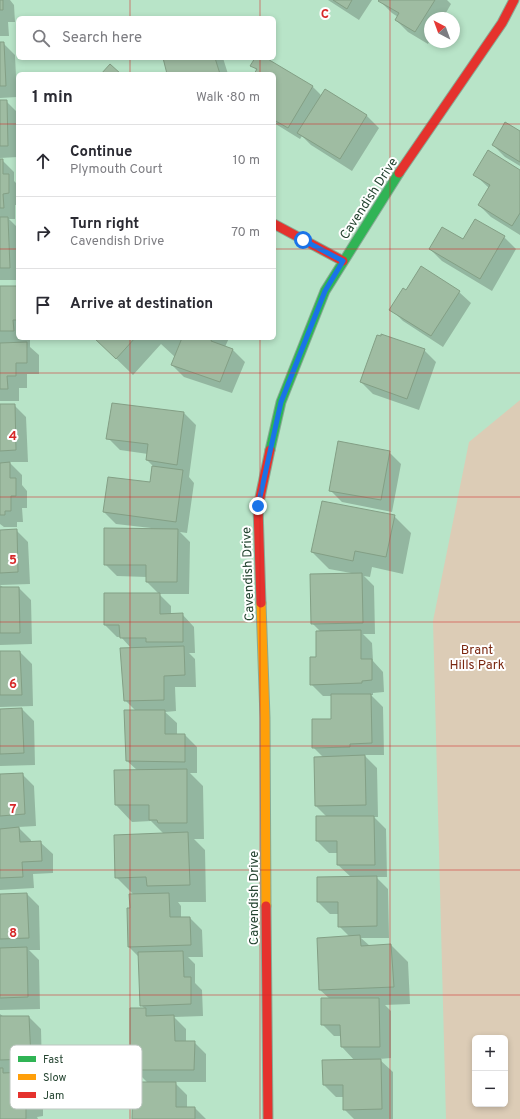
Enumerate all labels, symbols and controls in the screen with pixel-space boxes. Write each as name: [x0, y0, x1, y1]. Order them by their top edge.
text: C: [321, 7, 329, 23]
north arrow: [424, 12, 460, 48]
search box: [16, 16, 276, 60]
icon: search: [30, 27, 52, 49]
text: Search here: [62, 29, 142, 48]
text: 1 min: [32, 87, 73, 109]
text: Walk · 80 m: [196, 90, 260, 106]
text: Continue: [70, 143, 132, 162]
icon: ahead: [32, 150, 54, 172]
text: 10 m: [233, 153, 260, 169]
street label: Cavendish Drive: [337, 155, 402, 243]
text: Plymouth Court: [70, 162, 163, 178]
text: Turn right: [70, 215, 139, 234]
icon: right: [32, 222, 54, 244]
text: 70 m: [231, 225, 260, 241]
route start: [294, 231, 312, 249]
text: Cavendish Drive: [70, 234, 164, 250]
icon: arrive: [32, 294, 54, 316]
text: Arrive at destination: [70, 295, 213, 314]
text: 4: [9, 429, 17, 445]
route end: [249, 497, 267, 515]
street label: Cavendish Drive: [239, 527, 259, 621]
text: 5: [9, 553, 17, 569]
park label: Brant Hills Park: [449, 643, 505, 674]
text: 6: [9, 677, 17, 693]
text: 7: [10, 802, 17, 818]
street label: Cavendish Drive: [247, 851, 263, 945]
text: 8: [9, 926, 17, 942]
map controls: [472, 1035, 508, 1107]
button: +: [472, 1035, 508, 1071]
legend: [10, 1045, 142, 1109]
text: Fast: [43, 1053, 63, 1067]
text: Slow: [43, 1071, 66, 1085]
button: −: [472, 1071, 508, 1107]
text: Jam: [43, 1089, 64, 1103]

